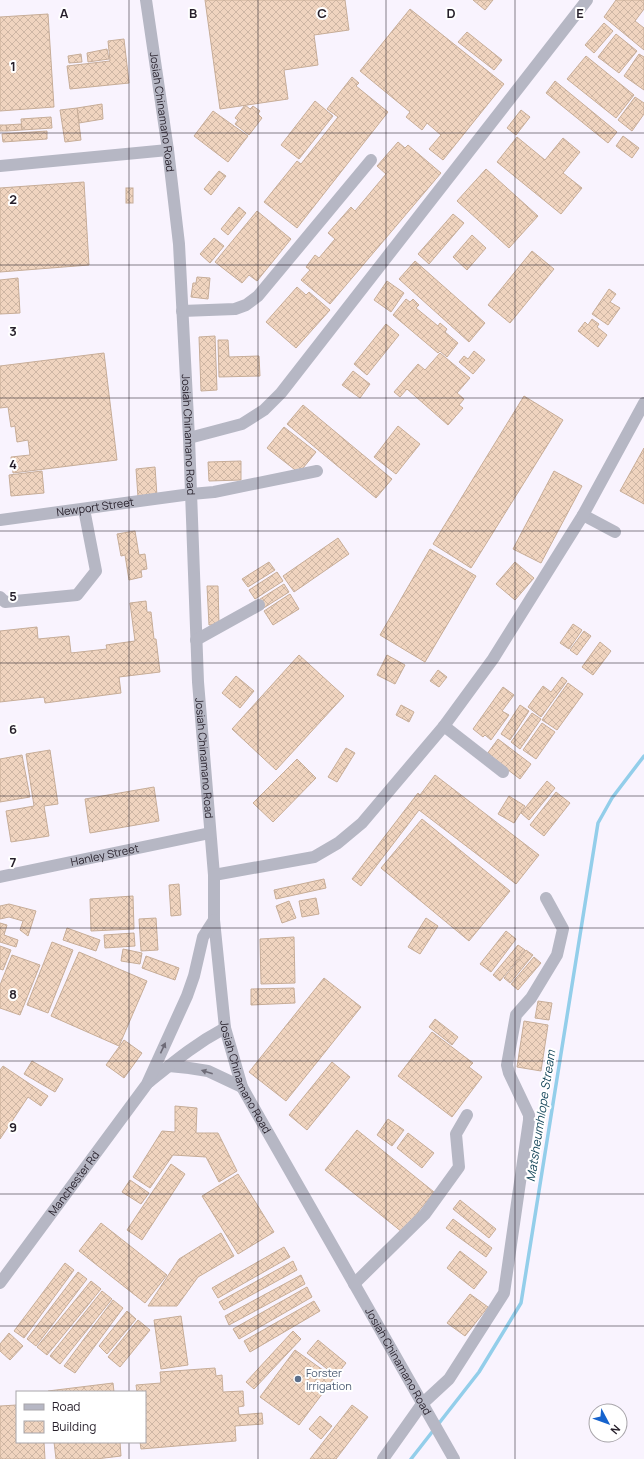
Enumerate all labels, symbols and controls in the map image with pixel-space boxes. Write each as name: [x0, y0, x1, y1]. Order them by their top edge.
text: A: [60, 4, 69, 22]
text: B: [189, 4, 197, 22]
text: C: [317, 4, 327, 22]
text: D: [446, 4, 456, 22]
text: E: [576, 4, 584, 22]
street label: Josiah Chinamano Road: [147, 51, 179, 173]
text: 1: [10, 57, 16, 75]
text: 2: [9, 190, 17, 208]
text: 3: [9, 322, 17, 340]
street label: Josiah Chinamano Road: [179, 374, 199, 495]
text: 4: [9, 455, 17, 473]
street label: Newport Street: [55, 494, 135, 519]
text: 5: [9, 587, 17, 605]
street label: Josiah Chinamano Road: [192, 697, 217, 819]
text: 6: [9, 720, 17, 738]
street label: Hanley Street: [69, 840, 140, 869]
text: 7: [10, 853, 17, 871]
text: 8: [9, 985, 17, 1003]
street label: Josiah Chinamano Road: [217, 1020, 275, 1136]
one-way arrow: [160, 1043, 166, 1054]
water label: Matsheumhlope Stream: [522, 1048, 559, 1183]
one-way arrow: [201, 1069, 213, 1075]
text: 9: [9, 1118, 17, 1136]
street label: Manchester Rd: [44, 1148, 102, 1218]
street label: Josiah Chinamano Road: [362, 1305, 435, 1417]
place label: Forster Irrigation: [306, 1365, 352, 1393]
marker: Forster Irrigation: [293, 1374, 303, 1384]
legend: [16, 1391, 146, 1443]
text: Road: [52, 1398, 80, 1415]
north arrow: [588, 1403, 628, 1443]
text: Building: [52, 1418, 96, 1435]
text: N: [608, 1422, 624, 1438]

